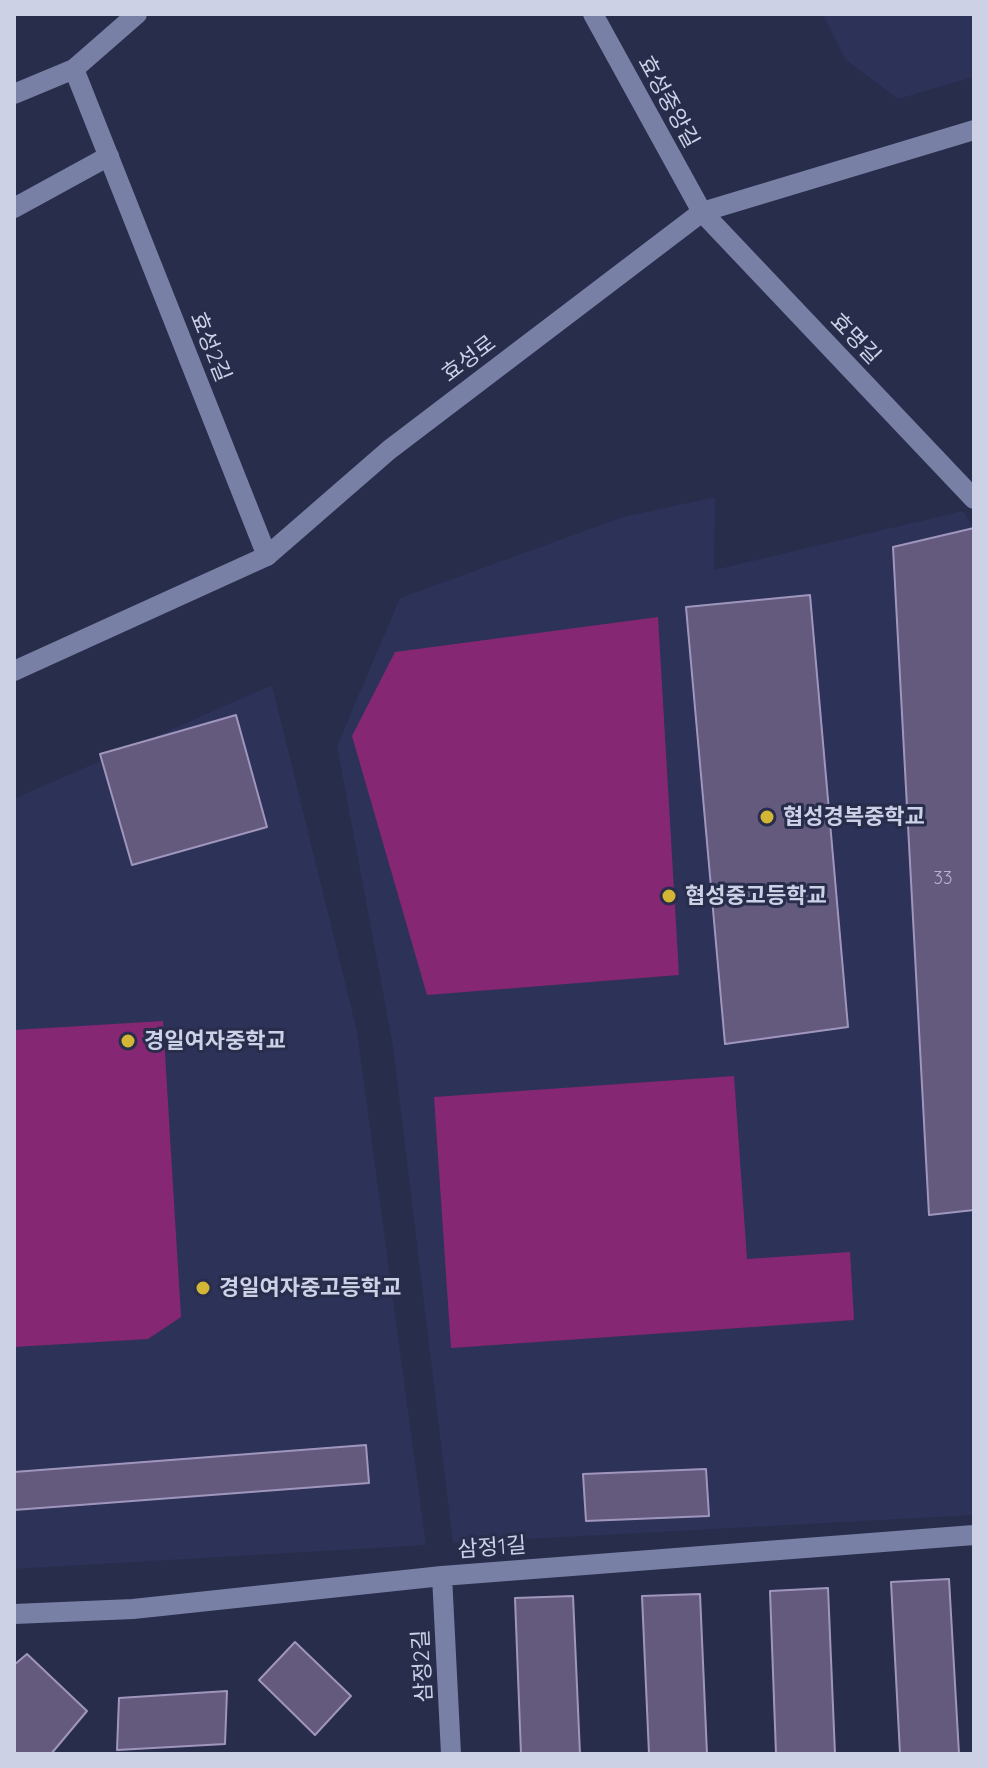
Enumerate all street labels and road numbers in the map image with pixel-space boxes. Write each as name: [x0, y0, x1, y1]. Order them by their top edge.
street label: 효성중앙길: [632, 51, 704, 153]
street label: 효성2길: [184, 308, 236, 386]
street label: 효명길: [824, 308, 886, 370]
street label: 효성로: [437, 330, 501, 388]
street label: 삼정1길: [457, 1532, 527, 1564]
street label: 삼정2길: [408, 1629, 438, 1703]

